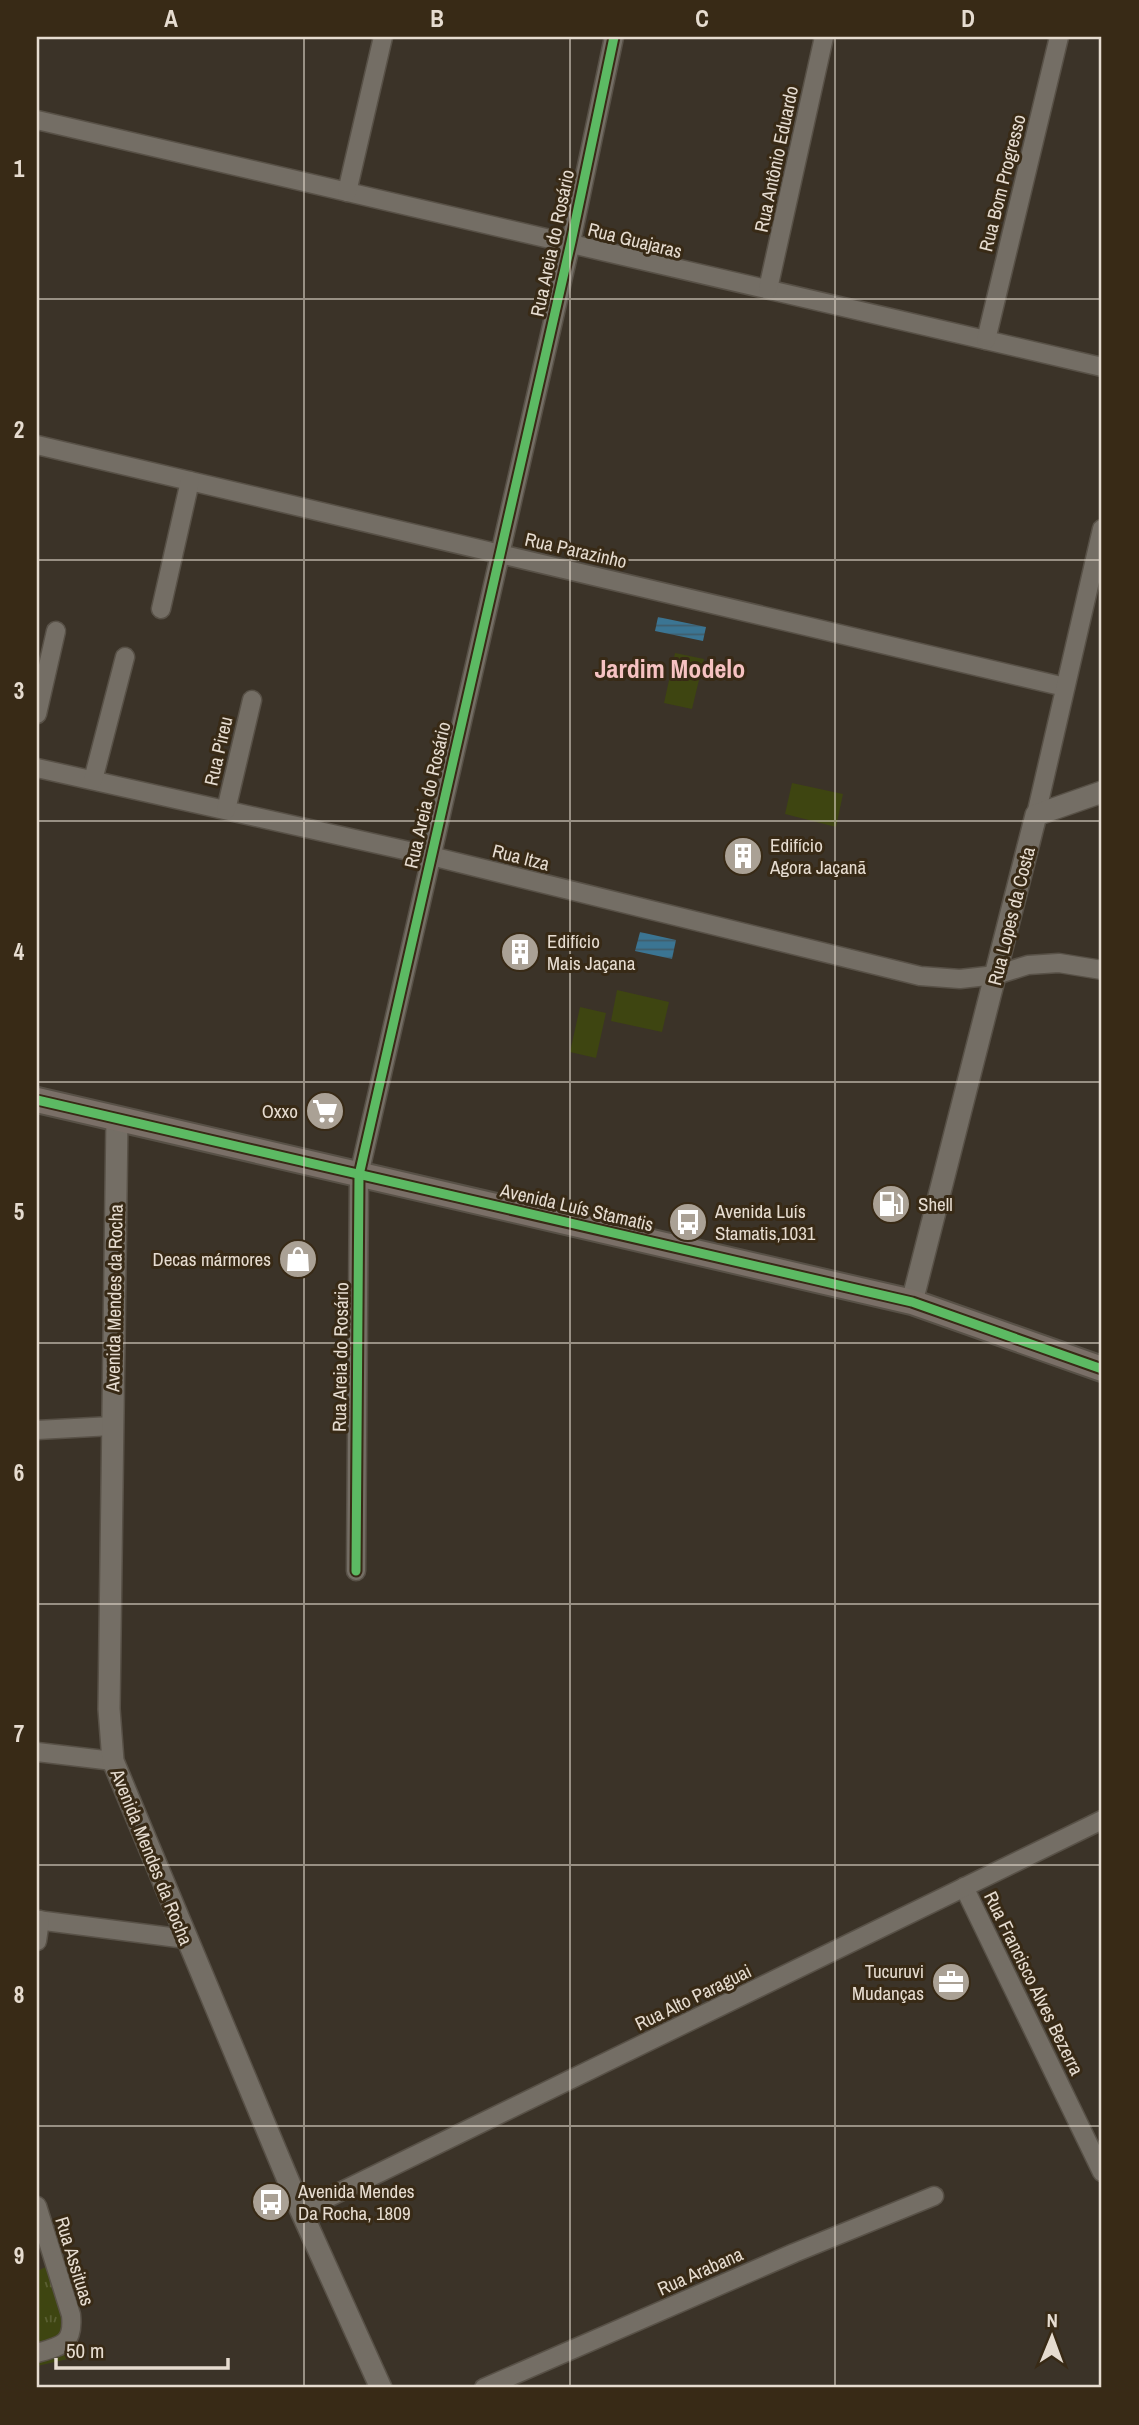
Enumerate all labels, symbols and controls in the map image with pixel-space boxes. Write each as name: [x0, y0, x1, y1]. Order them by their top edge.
text: A: [164, 3, 178, 34]
text: B: [430, 3, 444, 34]
text: C: [695, 3, 709, 34]
text: D: [961, 3, 975, 34]
street label: Rua Antônio Eduardo: [748, 83, 804, 235]
street label: Rua Bom Progresso: [972, 112, 1032, 254]
text: 1: [14, 153, 25, 184]
street label: Rua Areia do Rosário: [524, 167, 580, 319]
street label: Rua Guajaras: [585, 216, 685, 264]
text: 2: [14, 414, 24, 445]
street label: Rua Parazinho: [522, 526, 630, 574]
district label: Jardim Modelo: [595, 651, 745, 686]
text: 3: [14, 675, 24, 706]
street label: Rua Pireu: [197, 714, 239, 788]
street label: Rua Areia do Rosário: [397, 719, 457, 871]
place label: Edifício Agora Jaçanã: [769, 832, 866, 880]
building icon: Edifício Agora Jaçanã: [722, 835, 764, 877]
street label: Rua Itza: [490, 837, 553, 877]
street label: Rua Lopes da Costa: [981, 844, 1041, 988]
place label: Edifício Mais Jaçana: [547, 928, 636, 976]
building icon: Edifício Mais Jaçana: [499, 931, 541, 973]
text: 4: [14, 936, 25, 967]
supermarket icon: Oxxo: [304, 1090, 346, 1132]
place label: Oxxo: [262, 1098, 298, 1124]
street label: Avenida Luís Stamatis: [497, 1177, 656, 1237]
fuel station icon: Shell: [870, 1183, 912, 1225]
place label: Shell: [918, 1191, 953, 1217]
text: 5: [14, 1196, 24, 1227]
place label: Avenida Luís Stamatis,1031: [714, 1198, 816, 1246]
bus stop icon: Avenida Luís Stamatis,1031: [667, 1201, 709, 1243]
street label: Avenida Mendes da Rocha: [99, 1204, 129, 1393]
shop icon: Decas mármores: [277, 1238, 319, 1280]
place label: Decas mármores: [152, 1246, 271, 1272]
street label: Rua Areia do Rosário: [326, 1282, 354, 1432]
text: 6: [14, 1457, 24, 1488]
text: 7: [14, 1718, 24, 1749]
street label: Avenida Mendes da Rocha: [104, 1764, 199, 1949]
street label: Rua Francisco Alves Bezerra: [978, 1887, 1090, 2080]
street label: Rua Alto Paraguai: [630, 1958, 756, 2036]
place label: Tucuruvi Mudanças: [852, 1958, 924, 2006]
office icon: Tucuruvi Mudanças: [930, 1961, 972, 2003]
text: 8: [14, 1979, 24, 2010]
place label: Avenida Mendes Da Rocha, 1809: [297, 2178, 415, 2226]
bus stop icon: Avenida Mendes Da Rocha, 1809: [250, 2181, 292, 2223]
street label: Rua Assituas: [49, 2213, 101, 2309]
text: 9: [14, 2240, 24, 2271]
street label: Rua Arabana: [653, 2240, 747, 2301]
north arrow: [1016, 2302, 1086, 2372]
text: N: [1046, 2307, 1058, 2333]
scale bar: [56, 2327, 228, 2371]
text: 50 m: [66, 2336, 104, 2365]

